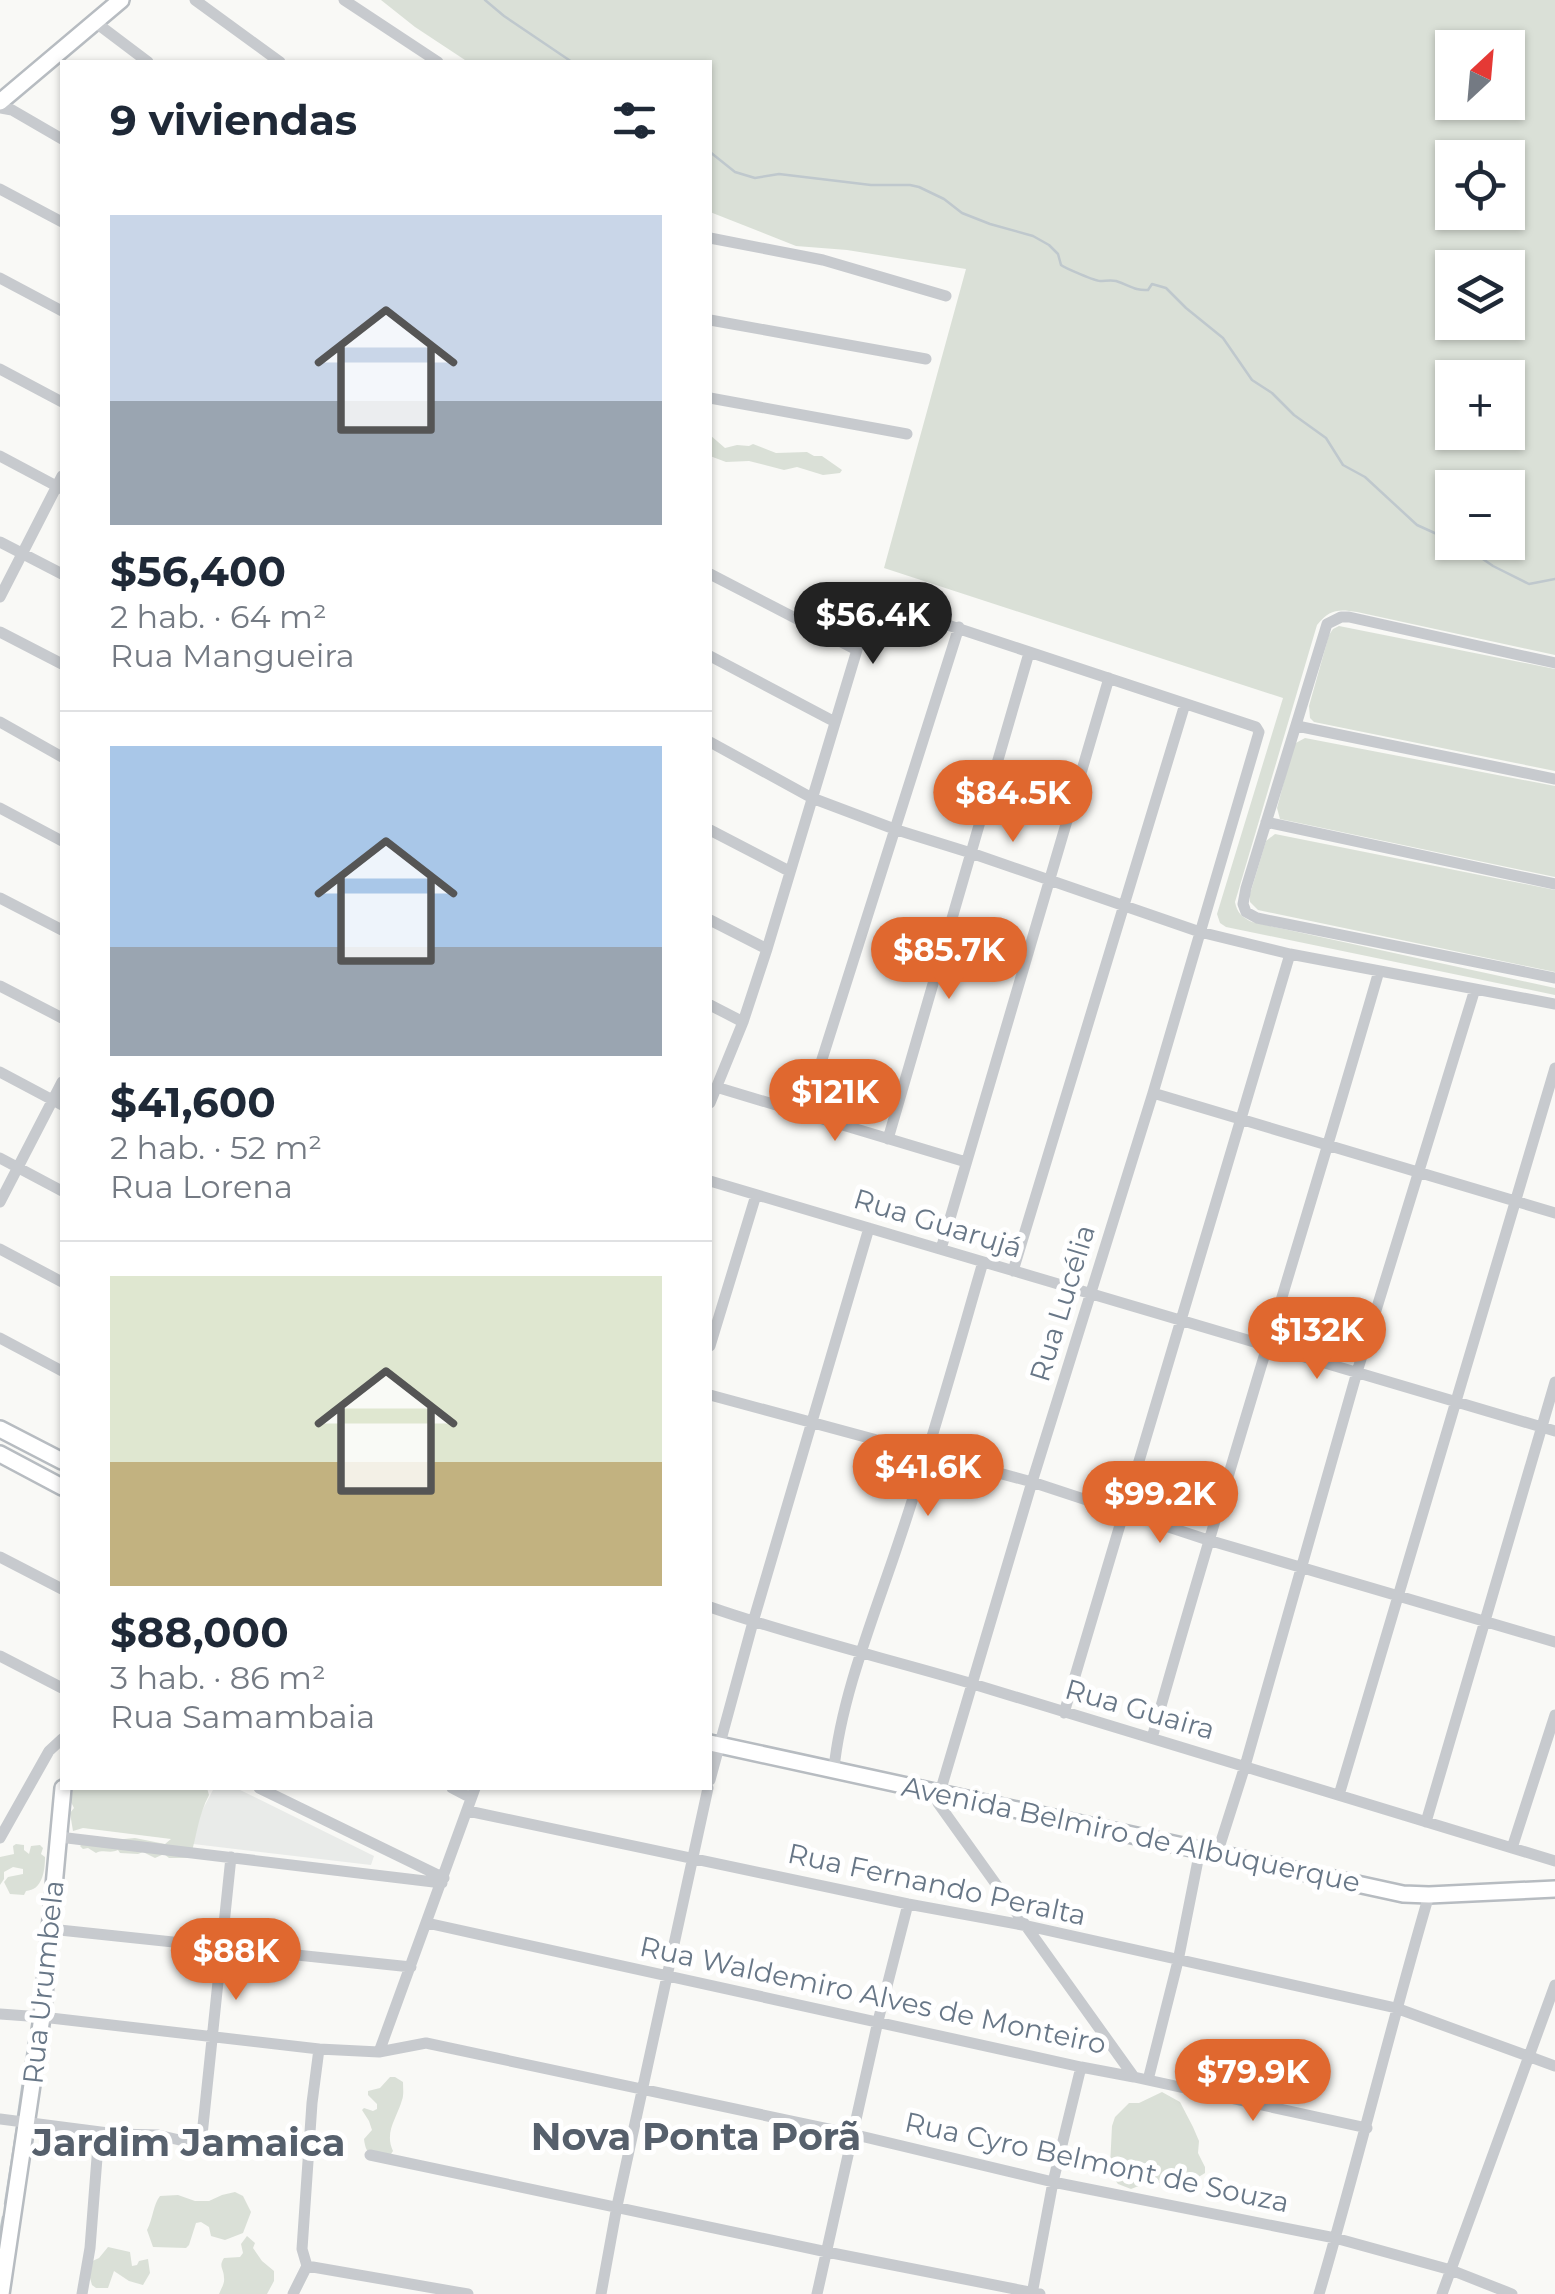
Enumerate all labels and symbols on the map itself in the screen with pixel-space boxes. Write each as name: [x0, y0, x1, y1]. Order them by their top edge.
north arrow: [1435, 30, 1525, 120]
pin: $56.4K: [792, 582, 954, 667]
pin: $84.5K: [932, 760, 1094, 845]
pin: $85.7K: [868, 917, 1030, 1002]
pin: $121K: [765, 1059, 905, 1144]
street label: Rua Guarujá: [850, 1181, 1026, 1265]
street label: Rua Lucélia: [1022, 1221, 1102, 1385]
pin: $132K: [1247, 1297, 1387, 1382]
pin: $41.6K: [847, 1434, 1009, 1519]
pin: $99.2K: [1079, 1461, 1241, 1546]
street label: Rua Guaira: [1061, 1671, 1219, 1747]
street label: Avenida Belmiro de Albuquerque: [899, 1769, 1363, 1899]
street label: Rua Fernando Peralta: [785, 1836, 1089, 1932]
street label: Rua Urumbela: [15, 1878, 71, 2086]
pin: $88K: [177, 1918, 295, 2003]
street label: Rua Waldemiro Alves de Monteiro: [637, 1929, 1109, 2061]
pin: $79.9K: [1172, 2039, 1334, 2124]
street label: Rua Cyro Belmont de Souza: [902, 2105, 1292, 2219]
district label: Nova Ponta Porã: [531, 2113, 861, 2160]
district label: Jardim Jamaica: [31, 2119, 346, 2166]

